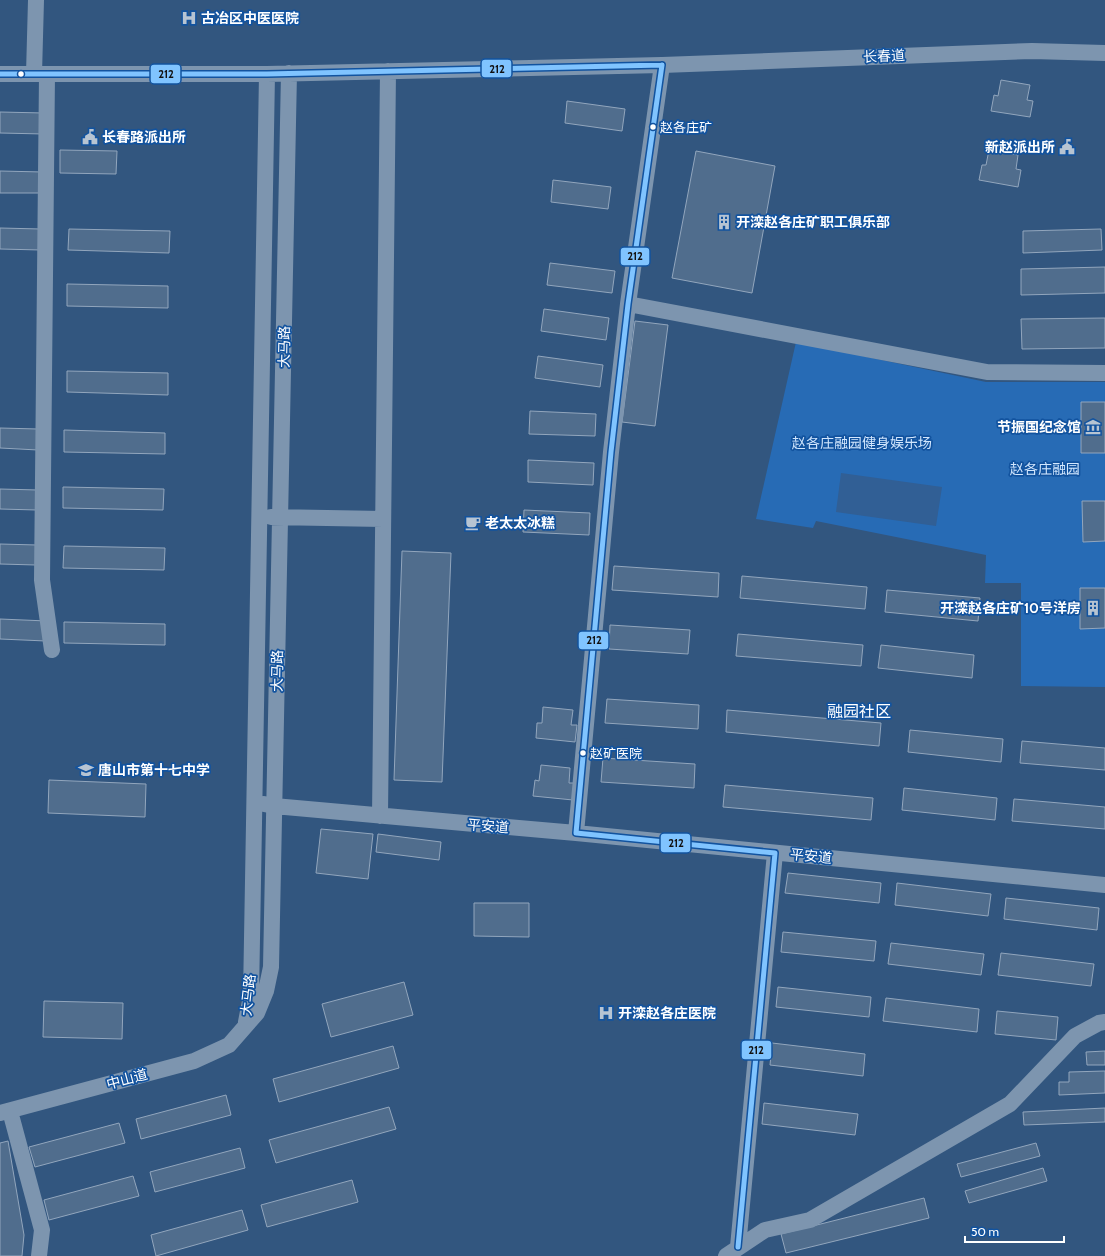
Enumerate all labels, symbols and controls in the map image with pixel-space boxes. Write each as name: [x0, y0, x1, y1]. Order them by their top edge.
hospital icon: 古冶区中医医院: [180, 9, 198, 27]
place label: 古冶区中医医院: [201, 9, 299, 27]
street label: 长春道: [863, 46, 905, 66]
line badge: 212: [481, 59, 512, 78]
text: 212: [489, 62, 505, 76]
line badge: 212: [150, 64, 181, 84]
text: 212: [158, 67, 174, 81]
unlabelled marker: [16, 69, 26, 79]
place label: 赵各庄矿: [660, 119, 712, 135]
marker: 赵各庄矿: [648, 122, 658, 132]
public building icon: 长春路派出所: [81, 128, 99, 146]
place label: 长春路派出所: [102, 128, 186, 146]
place label: 新赵派出所: [985, 138, 1055, 156]
public building icon: 新赵派出所: [1058, 138, 1076, 156]
building icon: 开滦赵各庄矿职工俱乐部: [715, 213, 733, 231]
place label: 开滦赵各庄矿职工俱乐部: [736, 213, 890, 231]
line badge: 212: [620, 247, 650, 266]
text: 212: [627, 249, 643, 263]
street label: 大马路: [275, 326, 293, 368]
place label: 节振国纪念馆: [997, 418, 1081, 436]
museum icon: 节振国纪念馆: [1084, 418, 1102, 436]
park label: 赵各庄融园健身娱乐场: [791, 434, 932, 452]
park label: 赵各庄融园: [1009, 460, 1080, 478]
cafe icon: 老太太冰糕: [464, 514, 482, 532]
place label: 老太太冰糕: [485, 514, 555, 532]
place label: 开滦赵各庄矿10号洋房: [940, 599, 1081, 617]
building icon: 开滦赵各庄矿10号洋房: [1084, 599, 1102, 617]
line badge: 212: [578, 631, 609, 650]
text: 212: [586, 633, 602, 647]
street label: 大马路: [268, 650, 286, 692]
district label: 融园社区: [827, 702, 891, 721]
place label: 赵矿医院: [590, 745, 642, 761]
marker: 赵矿医院: [578, 748, 588, 758]
school or university icon: 唐山市第十七中学: [77, 761, 95, 779]
place label: 唐山市第十七中学: [98, 761, 210, 779]
street label: 平安道: [466, 815, 510, 837]
line badge: 212: [660, 833, 691, 853]
text: 212: [668, 836, 684, 850]
street label: 平安道: [789, 845, 833, 867]
street label: 大马路: [237, 973, 259, 1017]
hospital icon: 开滦赵各庄医院: [597, 1004, 615, 1022]
place label: 开滦赵各庄医院: [618, 1004, 716, 1022]
line badge: 212: [741, 1040, 772, 1060]
text: 212: [748, 1043, 764, 1057]
street label: 中山道: [104, 1065, 150, 1093]
scale bar: [965, 1218, 1064, 1244]
text: 50 m: [971, 1224, 999, 1239]

